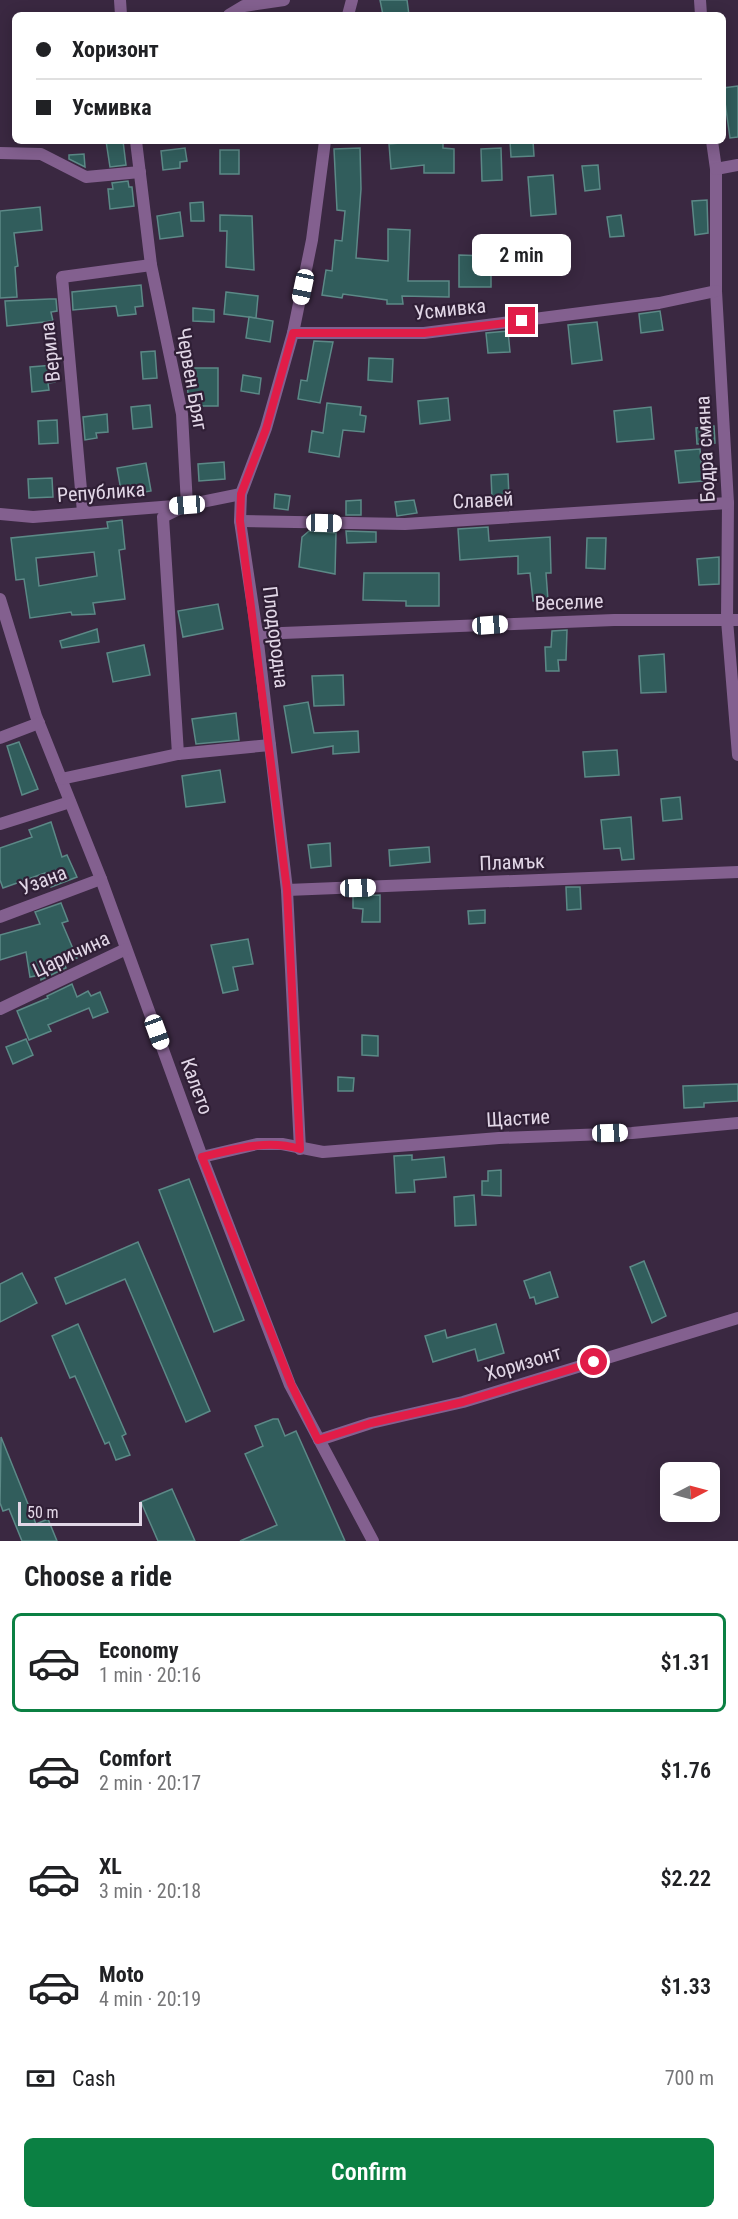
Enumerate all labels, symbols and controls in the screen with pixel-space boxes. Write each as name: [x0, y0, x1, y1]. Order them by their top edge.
text: Хоризонт: [72, 37, 159, 62]
text: Усмивка: [72, 95, 152, 120]
callout: 2 min: [472, 234, 572, 276]
text: 2 min: [499, 243, 544, 267]
car: [290, 268, 316, 306]
street label: Усмивка: [413, 293, 487, 325]
route end: [508, 307, 535, 334]
street label: Верила: [35, 321, 65, 383]
street label: Червен Бряг: [171, 326, 213, 433]
street label: Бодра смяна: [690, 395, 720, 503]
street label: Република: [56, 477, 146, 507]
street label: Славей: [452, 486, 514, 514]
car: [168, 495, 206, 515]
car: [306, 514, 342, 532]
street label: Плодородна: [258, 585, 294, 689]
street label: Веселие: [534, 589, 604, 615]
car: [471, 615, 509, 635]
street label: Пламък: [479, 849, 546, 875]
street label: Узана: [16, 860, 70, 900]
car: [340, 878, 376, 898]
street label: Царичина: [29, 926, 113, 982]
car: [142, 1012, 172, 1052]
street label: Калето: [176, 1054, 218, 1118]
street label: Щастие: [486, 1104, 550, 1132]
car: [592, 1123, 628, 1143]
street label: Хоризонт: [482, 1340, 564, 1386]
route start: [580, 1348, 607, 1375]
north arrow: [660, 1462, 720, 1522]
map controls: [660, 1462, 720, 1522]
scale bar: [18, 1499, 142, 1526]
text: 50 m: [27, 1503, 59, 1522]
text: Choose a ride: [24, 1561, 172, 1593]
icon: car: [27, 1636, 81, 1690]
text: Economy: [99, 1638, 179, 1663]
text: $1.31: [660, 1650, 711, 1675]
text: 1 min · 20:16: [99, 1663, 201, 1687]
icon: car: [27, 1744, 81, 1798]
text: Comfort: [99, 1746, 172, 1771]
text: $1.76: [660, 1758, 711, 1783]
text: 2 min · 20:17: [99, 1771, 201, 1795]
icon: car: [27, 1852, 81, 1906]
text: XL: [99, 1854, 122, 1879]
text: $2.22: [660, 1866, 711, 1891]
text: 3 min · 20:18: [99, 1879, 201, 1903]
icon: car: [27, 1960, 81, 2014]
text: Moto: [99, 1962, 144, 1987]
text: $1.33: [660, 1974, 711, 1999]
text: 4 min · 20:19: [99, 1987, 201, 2011]
icon: cash: [24, 2062, 57, 2095]
text: Cash: [72, 2066, 116, 2091]
text: 700 m: [665, 2066, 714, 2090]
button: Confirm: [24, 2138, 714, 2207]

